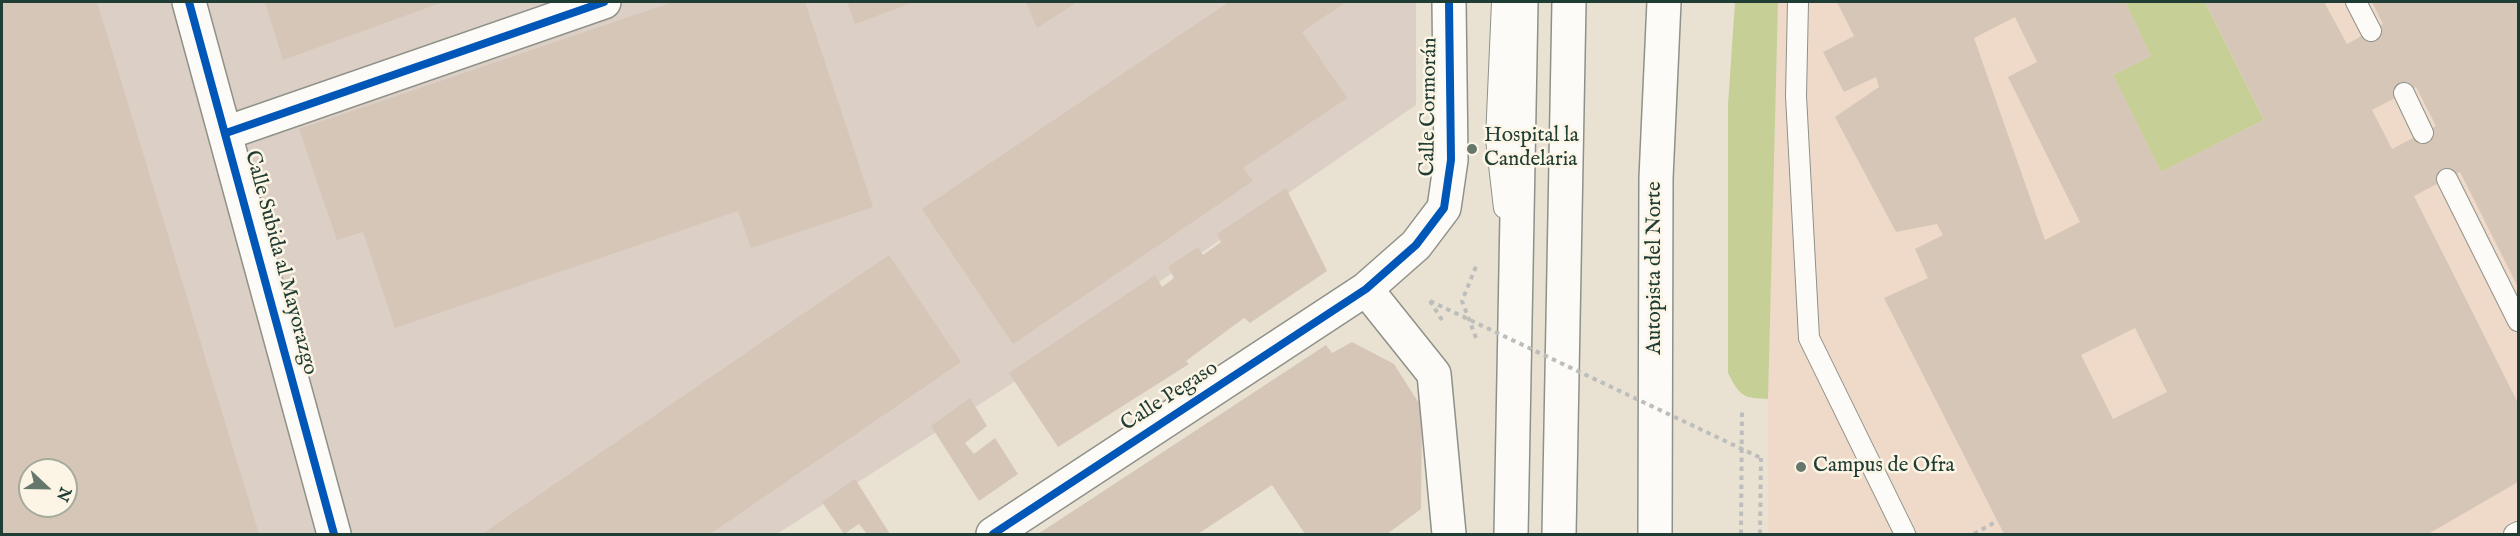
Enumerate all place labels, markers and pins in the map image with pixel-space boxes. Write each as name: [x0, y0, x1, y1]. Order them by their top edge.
place label: Hospital la Candelaria: [1484, 124, 1579, 174]
marker: Hospital la Candelaria: [1465, 142, 1479, 156]
place label: Campus de Ofra: [1813, 454, 1955, 480]
marker: Campus de Ofra: [1794, 460, 1808, 474]

